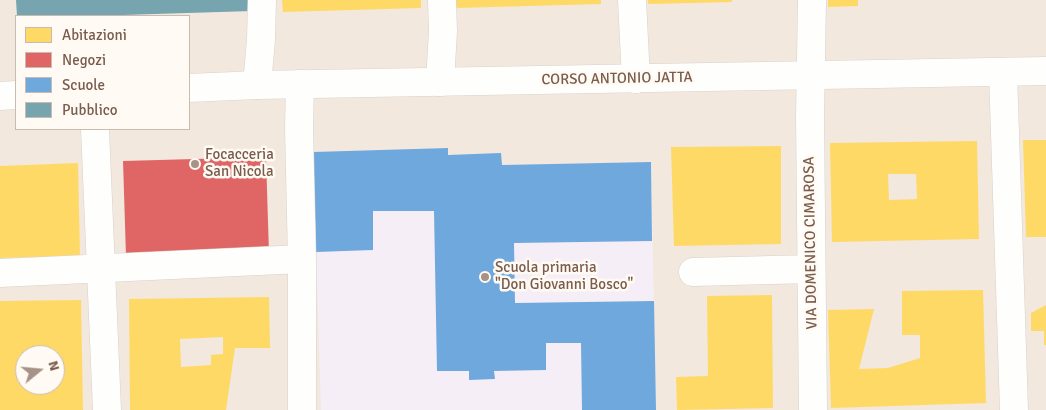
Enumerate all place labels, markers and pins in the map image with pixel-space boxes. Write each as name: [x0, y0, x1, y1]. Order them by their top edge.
place label: Focacceria San Nicola: [205, 146, 274, 181]
marker: Focacceria San Nicola: [189, 158, 201, 170]
place label: Scuola primaria "Don Giovanni Bosco": [495, 259, 633, 294]
marker: Scuola primaria "Don Giovanni Bosco": [479, 271, 491, 283]

